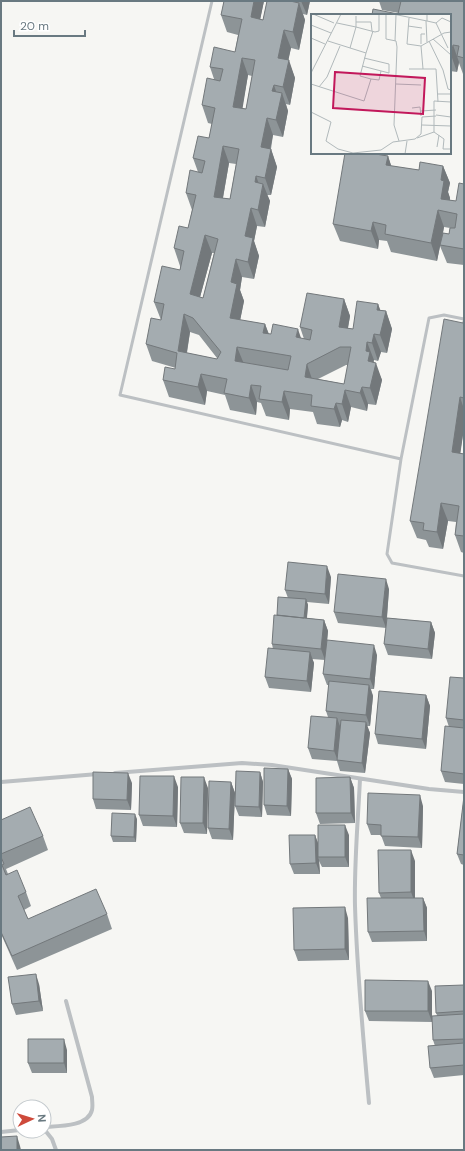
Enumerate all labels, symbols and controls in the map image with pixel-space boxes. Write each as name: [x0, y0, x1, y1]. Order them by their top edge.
scale bar: [14, 12, 85, 38]
inset map: [311, 14, 451, 154]
text: 20 m: [20, 18, 49, 34]
north arrow: [12, 1099, 52, 1139]
text: N: [35, 1114, 49, 1123]

